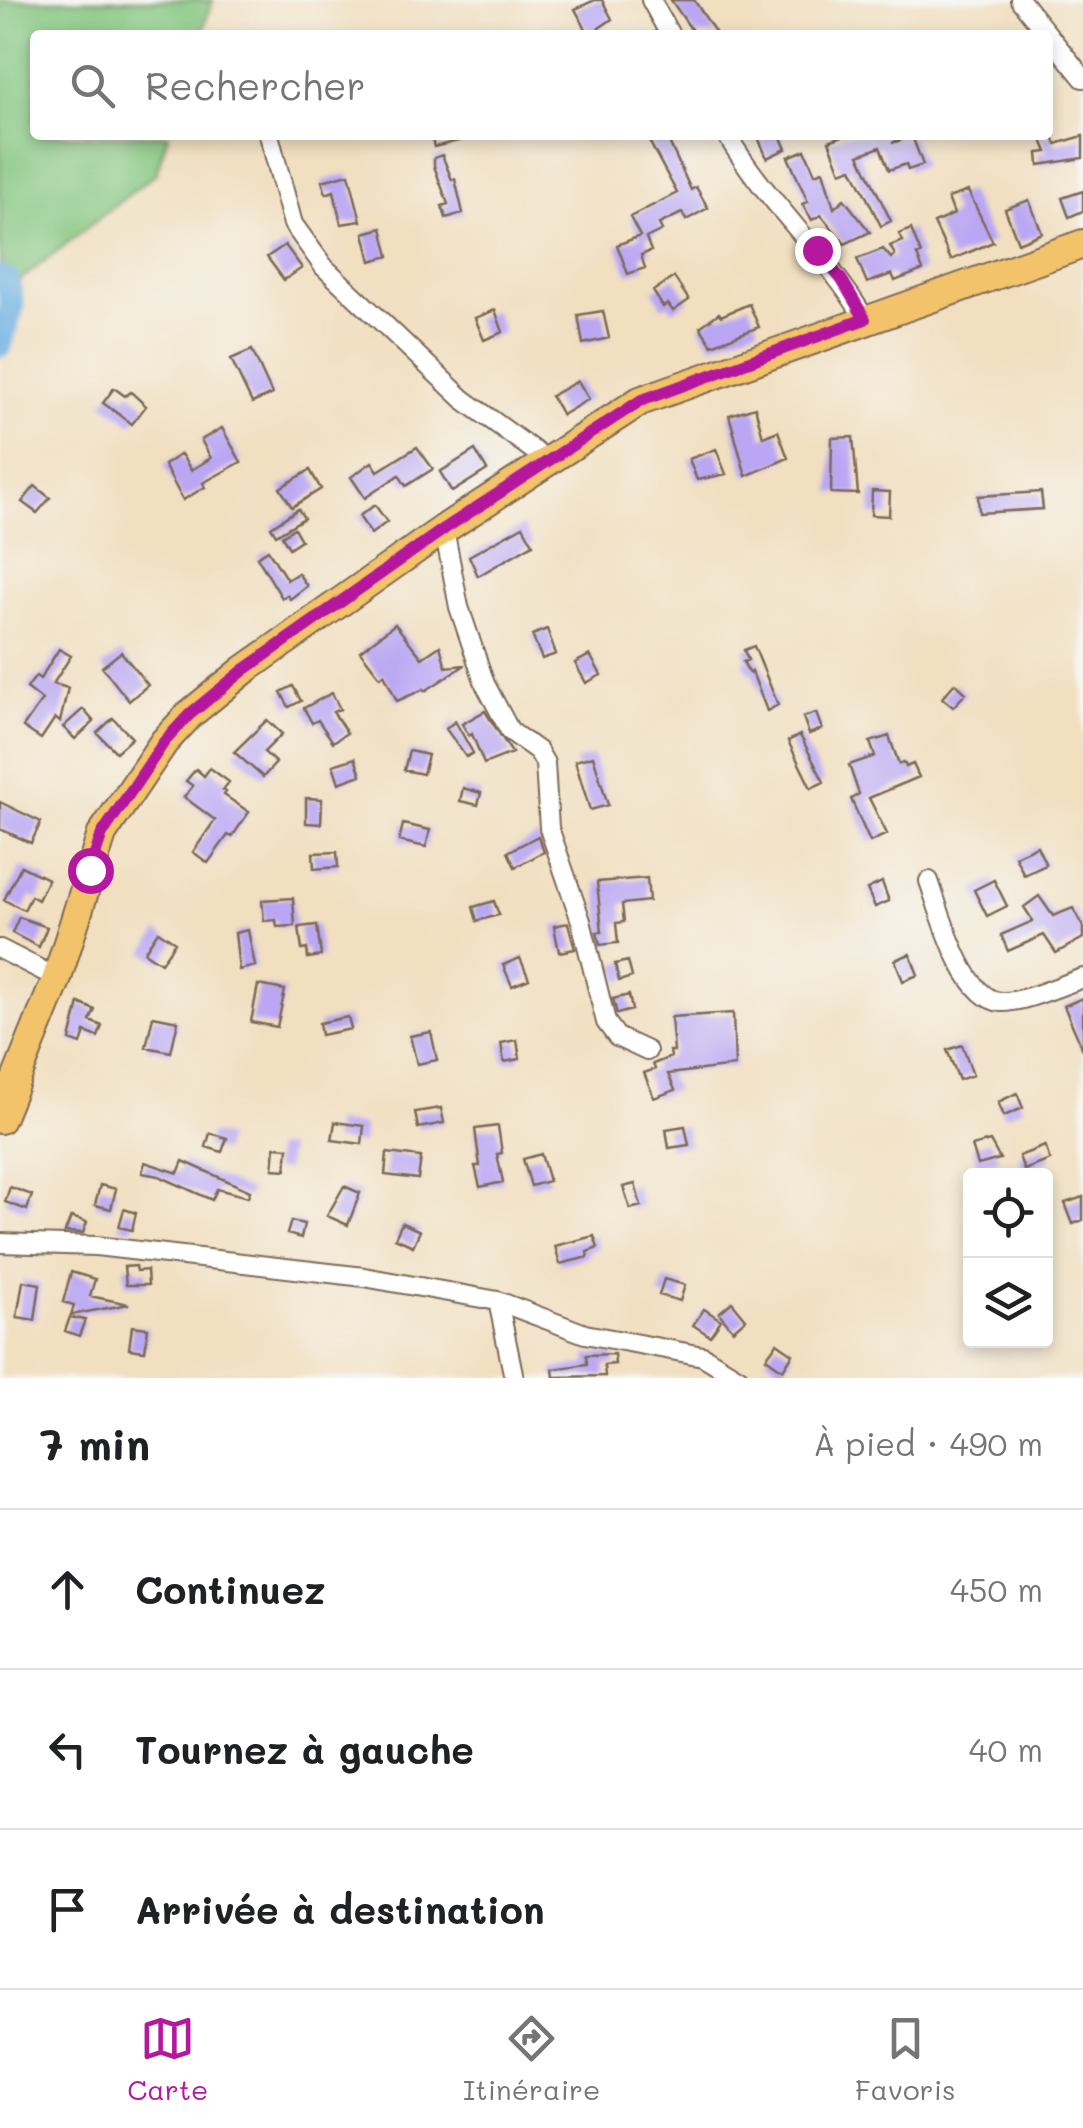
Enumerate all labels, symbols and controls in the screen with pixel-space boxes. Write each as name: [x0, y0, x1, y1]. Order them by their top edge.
search box: [30, 30, 1053, 140]
icon: search: [65, 58, 120, 113]
text: Rechercher: [145, 60, 366, 110]
route end: [795, 228, 841, 274]
route start: [68, 848, 114, 894]
map controls: [963, 1168, 1053, 1348]
button: locate: [963, 1168, 1053, 1258]
button: layers: [963, 1258, 1053, 1348]
text: 7 min: [40, 1416, 150, 1471]
text: À pied · 490 m: [813, 1422, 1043, 1464]
icon: ahead: [40, 1562, 95, 1617]
text: Continuez: [135, 1564, 326, 1614]
text: 450 m: [950, 1568, 1043, 1610]
icon: left: [40, 1722, 95, 1777]
text: Tournez à gauche: [135, 1724, 474, 1774]
text: 40 m: [969, 1728, 1043, 1770]
icon: arrive: [40, 1882, 95, 1937]
text: Arrivée à destination: [135, 1884, 545, 1934]
tab: Carte: [127, 2011, 208, 2107]
tab: Itinéraire: [463, 2011, 600, 2107]
tab: Favoris: [855, 2011, 956, 2107]

